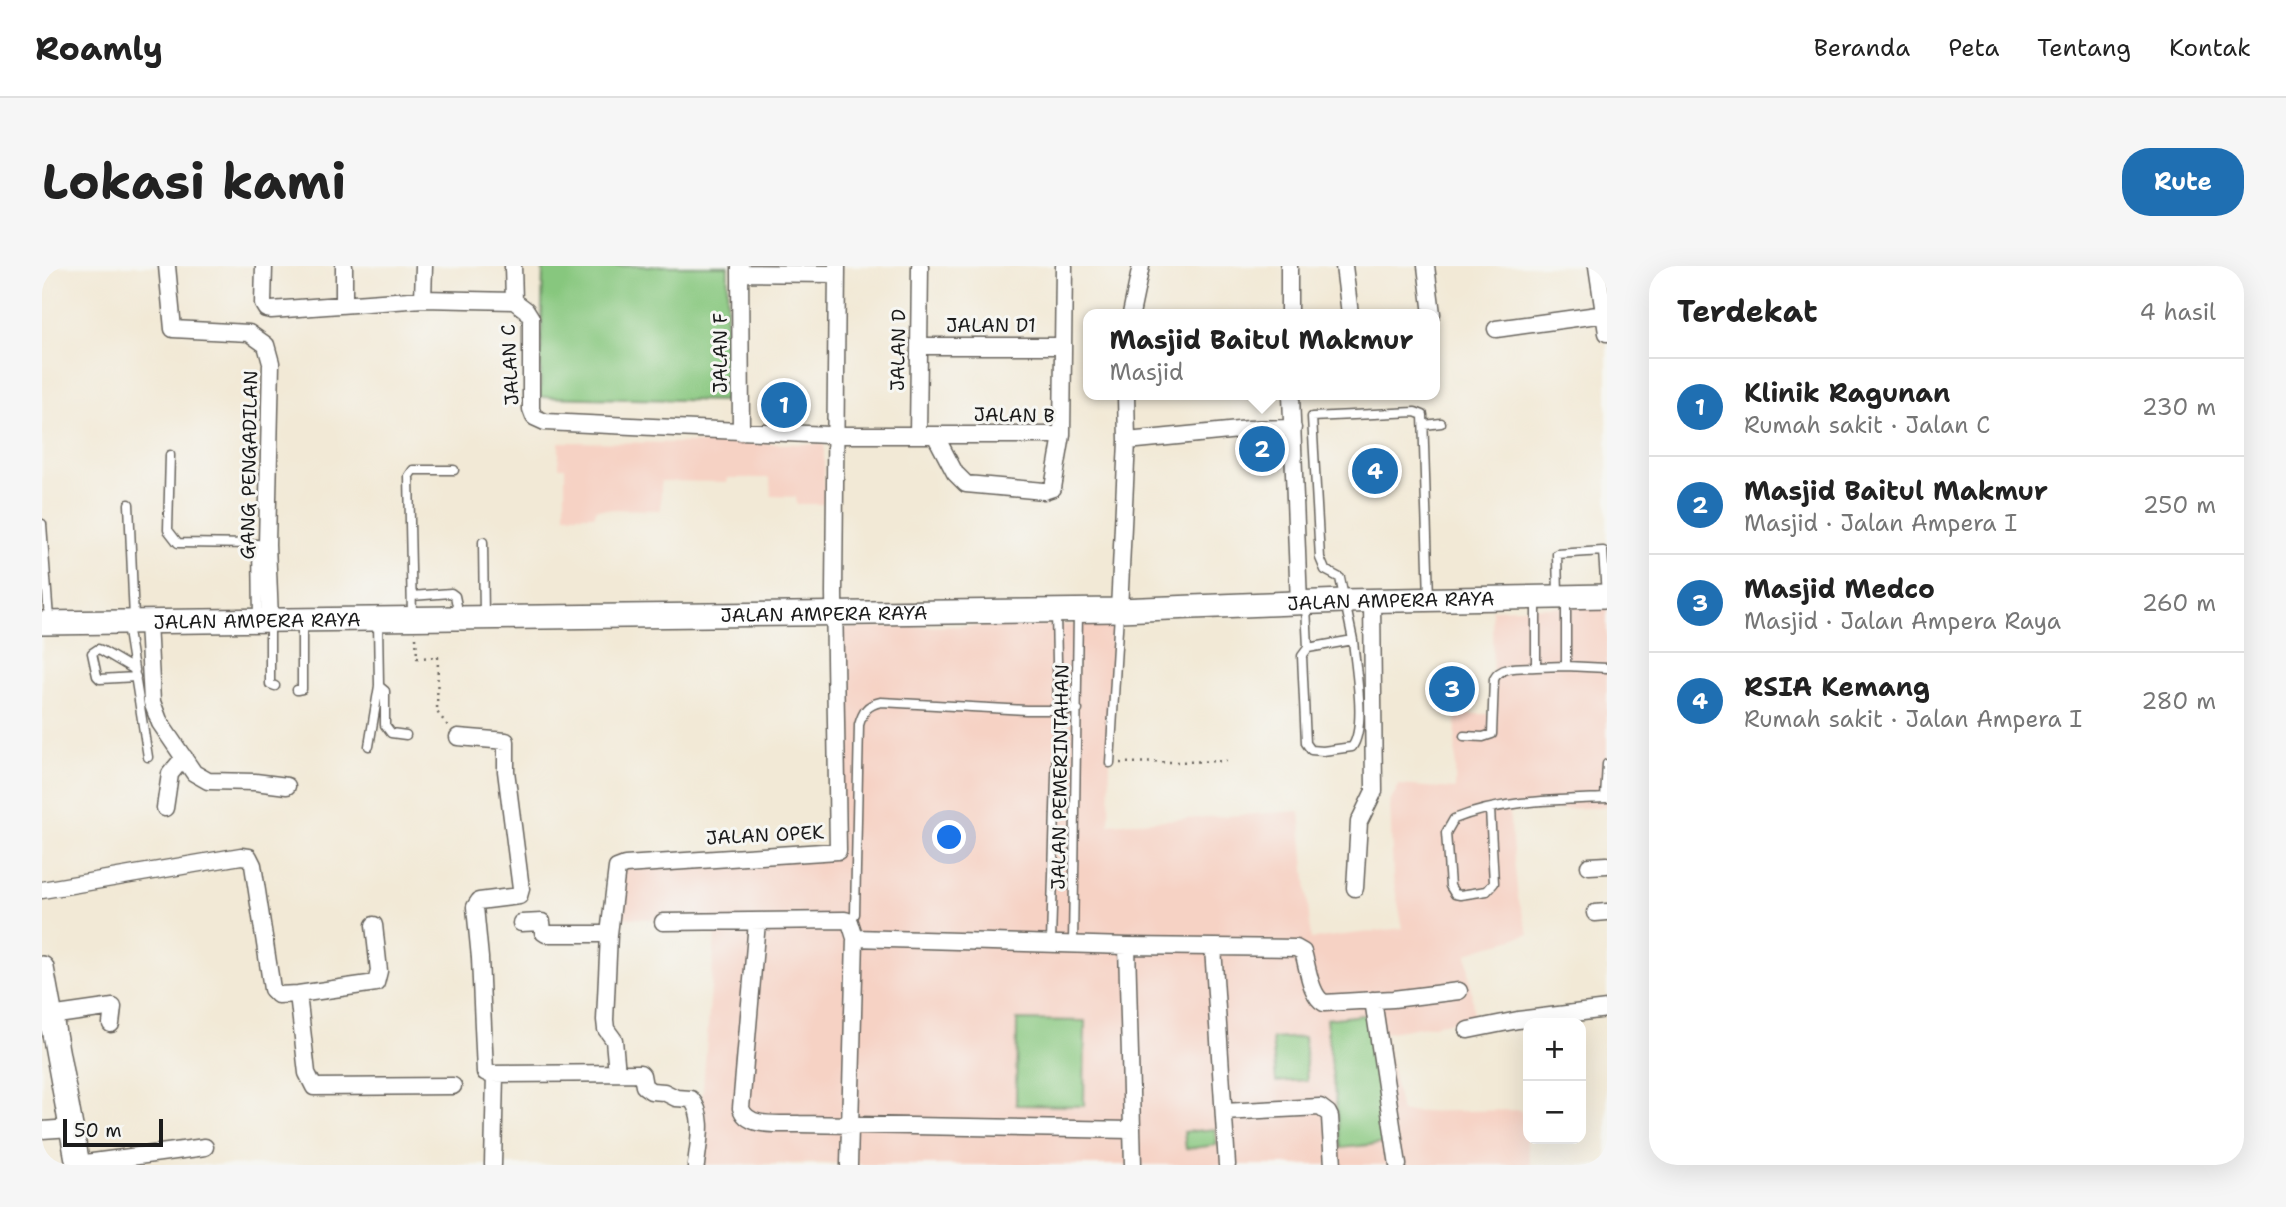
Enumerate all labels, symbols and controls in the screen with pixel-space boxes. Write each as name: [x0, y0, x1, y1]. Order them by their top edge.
text: Roamly: [35, 26, 163, 71]
text: Beranda: [1814, 32, 1910, 64]
text: Peta: [1948, 32, 1999, 64]
text: Tentang: [2037, 32, 2131, 64]
text: Kontak: [2169, 32, 2251, 64]
button: Rute: [2122, 148, 2244, 216]
text: Lokasi kami: [42, 149, 346, 215]
text: Terdekat: [1677, 291, 1817, 332]
text: 4 hasil: [2140, 297, 2216, 327]
street label: JALAN D: [885, 309, 911, 391]
popup: [1083, 309, 1440, 400]
street label: JALAN F: [708, 313, 733, 393]
street label: JALAN D1: [946, 313, 1036, 338]
text: Masjid Baitul Makmur: [1110, 322, 1413, 357]
street label: JALAN C: [495, 324, 525, 406]
text: Masjid: [1110, 357, 1184, 387]
street label: GANG PENGADILAN: [235, 370, 263, 560]
text: Klinik Ragunan: [1744, 375, 1950, 410]
pin: 1: [761, 379, 807, 431]
text: 1: [1695, 392, 1705, 422]
text: 230 m: [2142, 392, 2216, 422]
street label: JALAN B: [973, 402, 1055, 428]
text: Rumah sakit · Jalan C: [1744, 410, 1990, 440]
pin: 2: [1239, 423, 1285, 475]
pin: 4: [1352, 445, 1398, 497]
text: Masjid Baitul Makmur: [1744, 473, 2048, 508]
text: 2: [1692, 490, 1708, 520]
text: 250 m: [2143, 490, 2216, 520]
text: Masjid · Jalan Ampera I: [1744, 508, 2017, 538]
text: Masjid Medco: [1744, 571, 1935, 606]
street label: JALAN AMPERA RAYA: [1287, 586, 1495, 616]
text: 3: [1692, 588, 1708, 618]
text: 260 m: [2142, 588, 2216, 618]
street label: JALAN AMPERA RAYA: [720, 600, 928, 627]
text: Masjid · Jalan Ampera Raya: [1744, 606, 2061, 636]
street label: JALAN AMPERA RAYA: [153, 607, 361, 634]
pin: 3: [1429, 663, 1475, 715]
street label: JALAN PEMERINTAHAN: [1046, 664, 1074, 890]
text: RSIA Kemang: [1744, 669, 1930, 704]
text: 4: [1692, 686, 1708, 716]
text: 280 m: [2141, 686, 2216, 716]
text: Rumah sakit · Jalan Ampera I: [1744, 704, 2082, 734]
street label: JALAN OPEK: [705, 819, 825, 851]
your location: [932, 820, 966, 854]
map controls: [1523, 1018, 1586, 1144]
button: +: [1523, 1018, 1586, 1081]
button: −: [1523, 1081, 1586, 1144]
scale bar: [63, 1116, 163, 1148]
text: 50 m: [74, 1118, 122, 1143]

